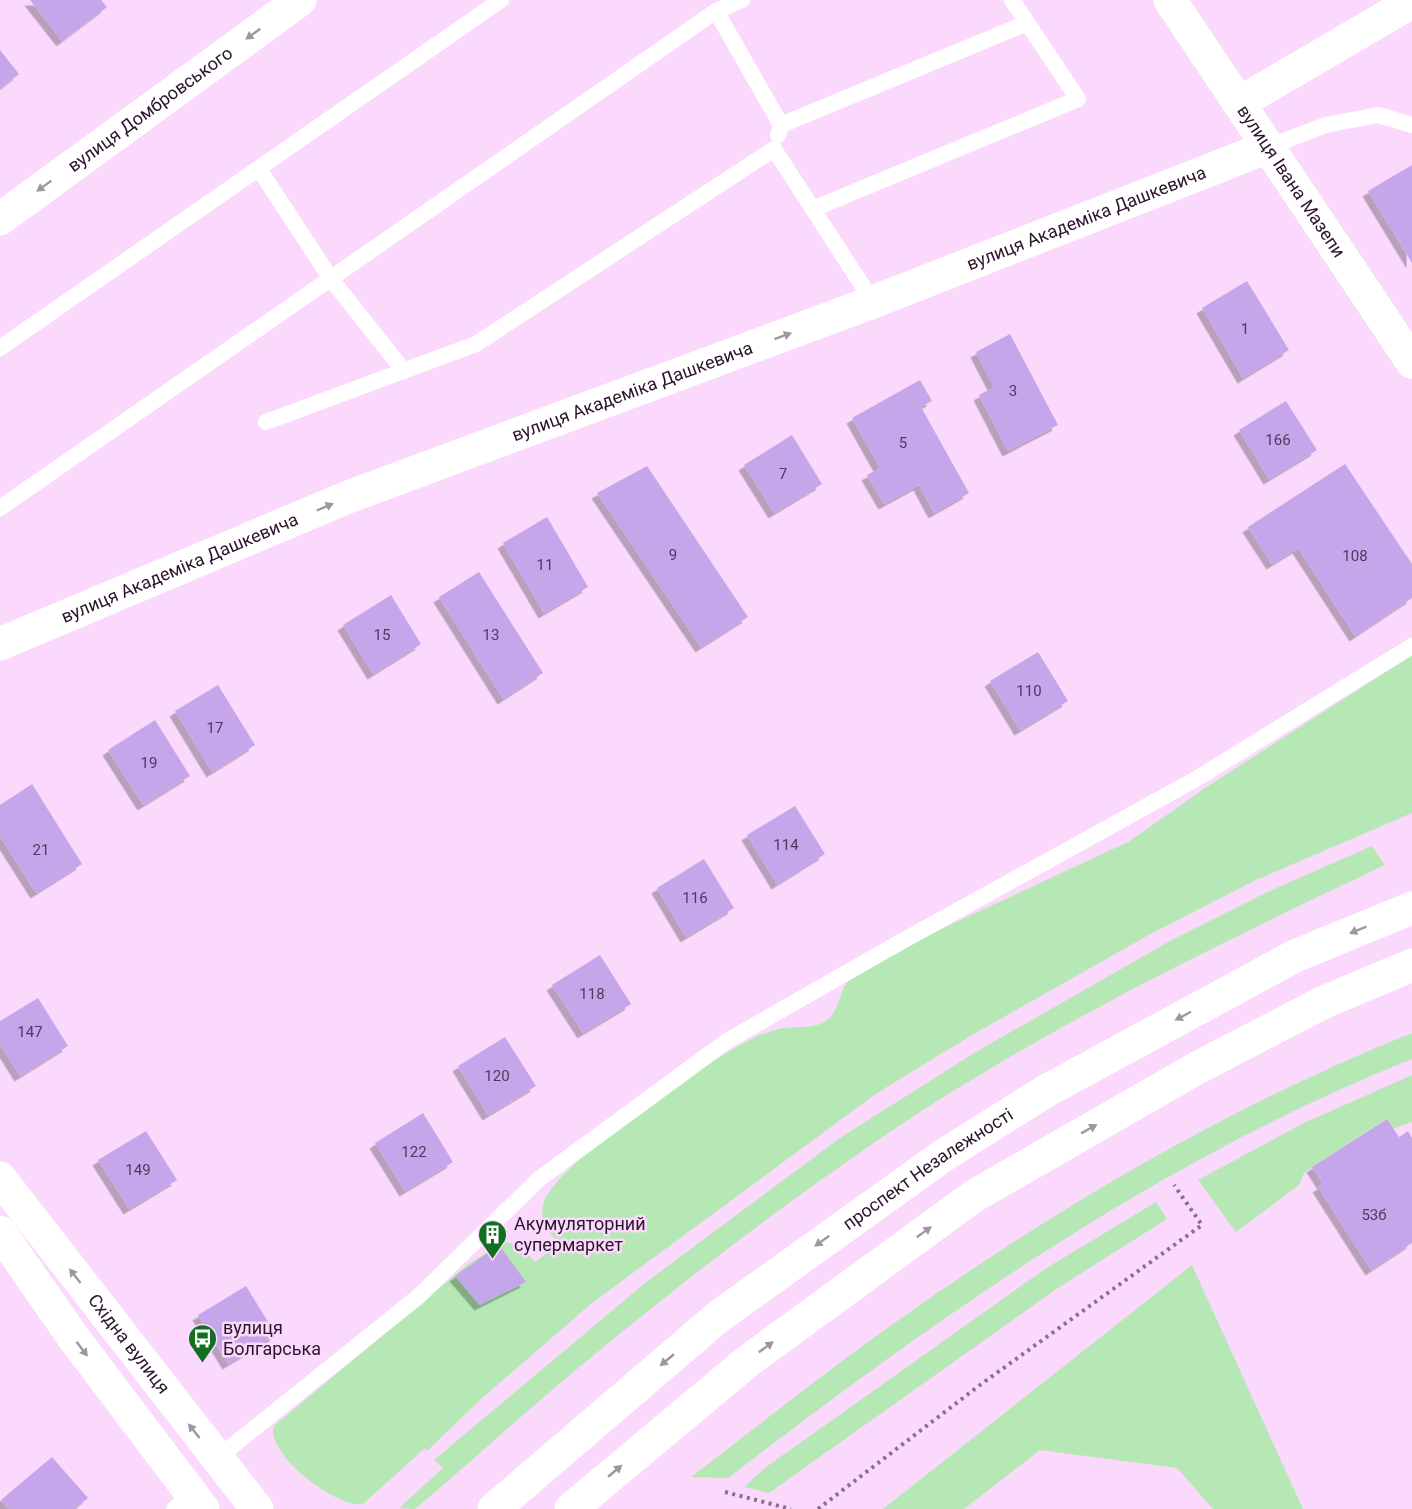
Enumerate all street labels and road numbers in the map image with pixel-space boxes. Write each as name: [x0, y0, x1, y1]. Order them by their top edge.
street label: вулиця Домбровського: [64, 42, 236, 176]
street label: вулиця Івана Мазепи: [1233, 101, 1350, 261]
street label: вулиця Академіка Дашкевича: [964, 161, 1209, 274]
street label: вулиця Академіка Дашкевича: [509, 337, 755, 445]
street label: вулиця Академіка Дашкевича: [58, 508, 301, 627]
street label: проспект Незалежності: [839, 1103, 1017, 1234]
street label: Східна вулиця: [84, 1290, 174, 1398]

